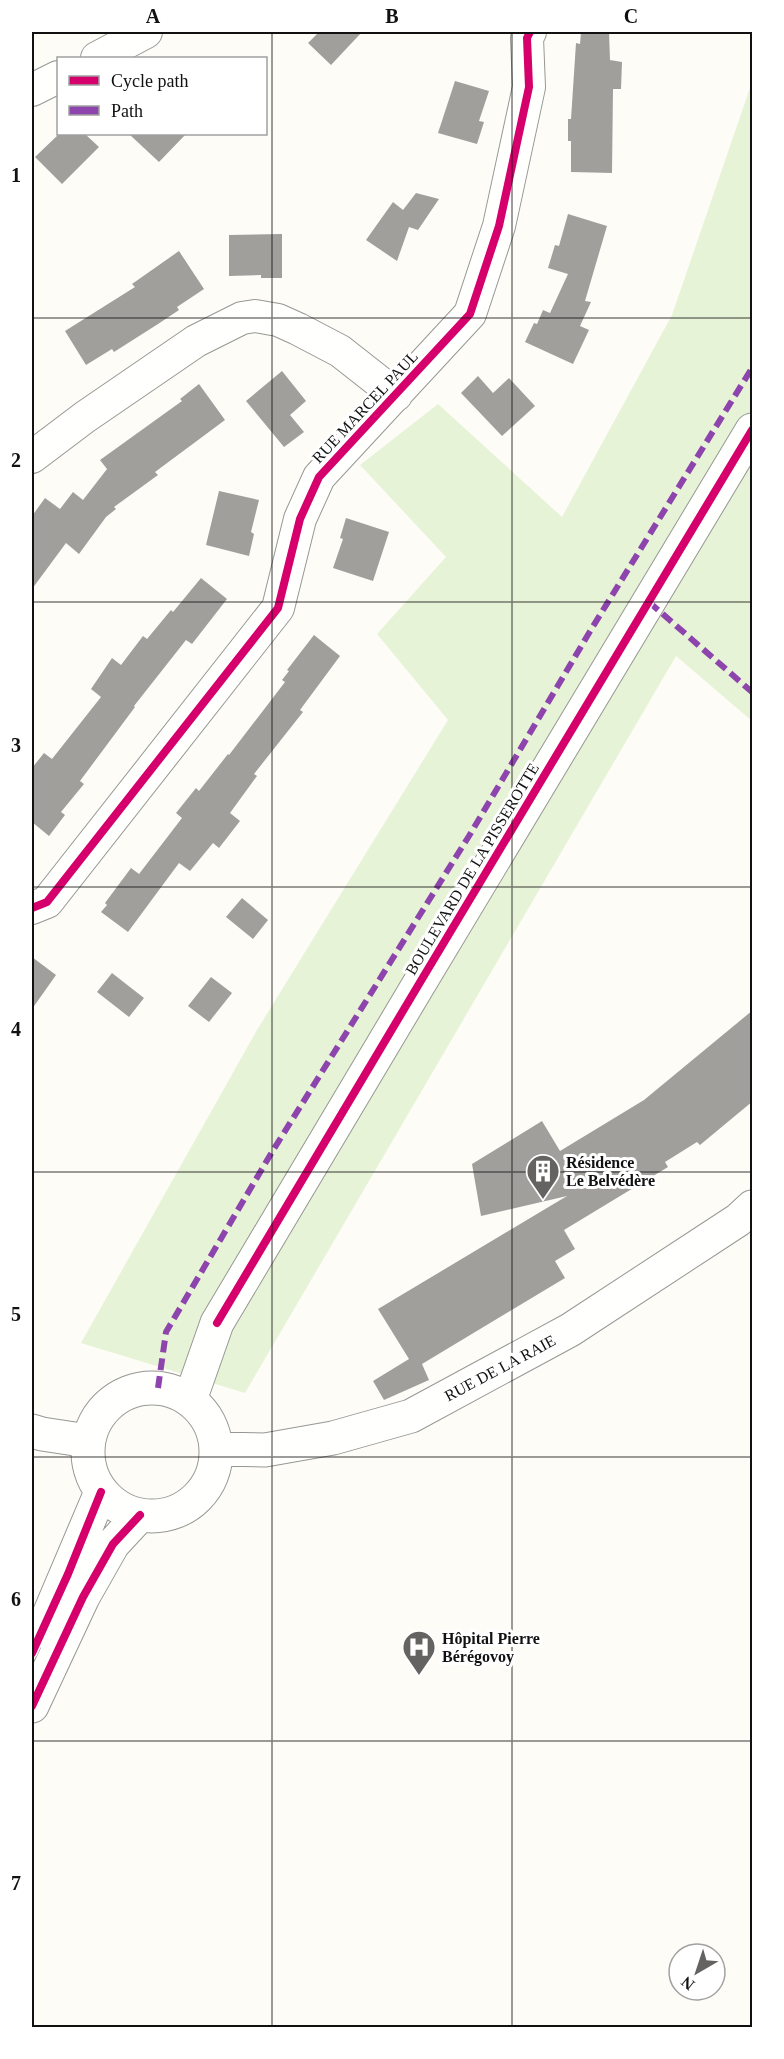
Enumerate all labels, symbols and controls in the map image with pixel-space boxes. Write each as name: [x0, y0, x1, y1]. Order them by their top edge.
text: A: [146, 5, 161, 27]
text: B: [385, 5, 399, 27]
text: C: [624, 5, 638, 27]
legend: [57, 57, 267, 135]
text: Cycle path: [111, 71, 188, 91]
text: Path: [111, 101, 143, 121]
text: 1: [11, 164, 21, 186]
street label: RUE MARCEL PAUL: [309, 348, 421, 466]
text: 2: [11, 449, 21, 471]
text: 3: [11, 734, 21, 756]
street label: BOULEVARD DE LA PISSEROTTE: [402, 760, 542, 978]
text: 4: [11, 1018, 21, 1040]
building icon: Résidence Le Belvédère: [525, 1153, 561, 1200]
place label: Résidence Le Belvédère: [566, 1154, 655, 1189]
text: 5: [11, 1303, 21, 1325]
street label: RUE DE LA RAIE: [442, 1332, 558, 1404]
text: 6: [11, 1588, 21, 1610]
hospital icon: Hôpital Pierre Bérégovoy: [401, 1629, 437, 1676]
place label: Hôpital Pierre Bérégovoy: [442, 1630, 540, 1666]
text: 7: [11, 1872, 21, 1894]
north arrow: [667, 1942, 727, 2002]
text: N: [678, 1973, 698, 1994]

